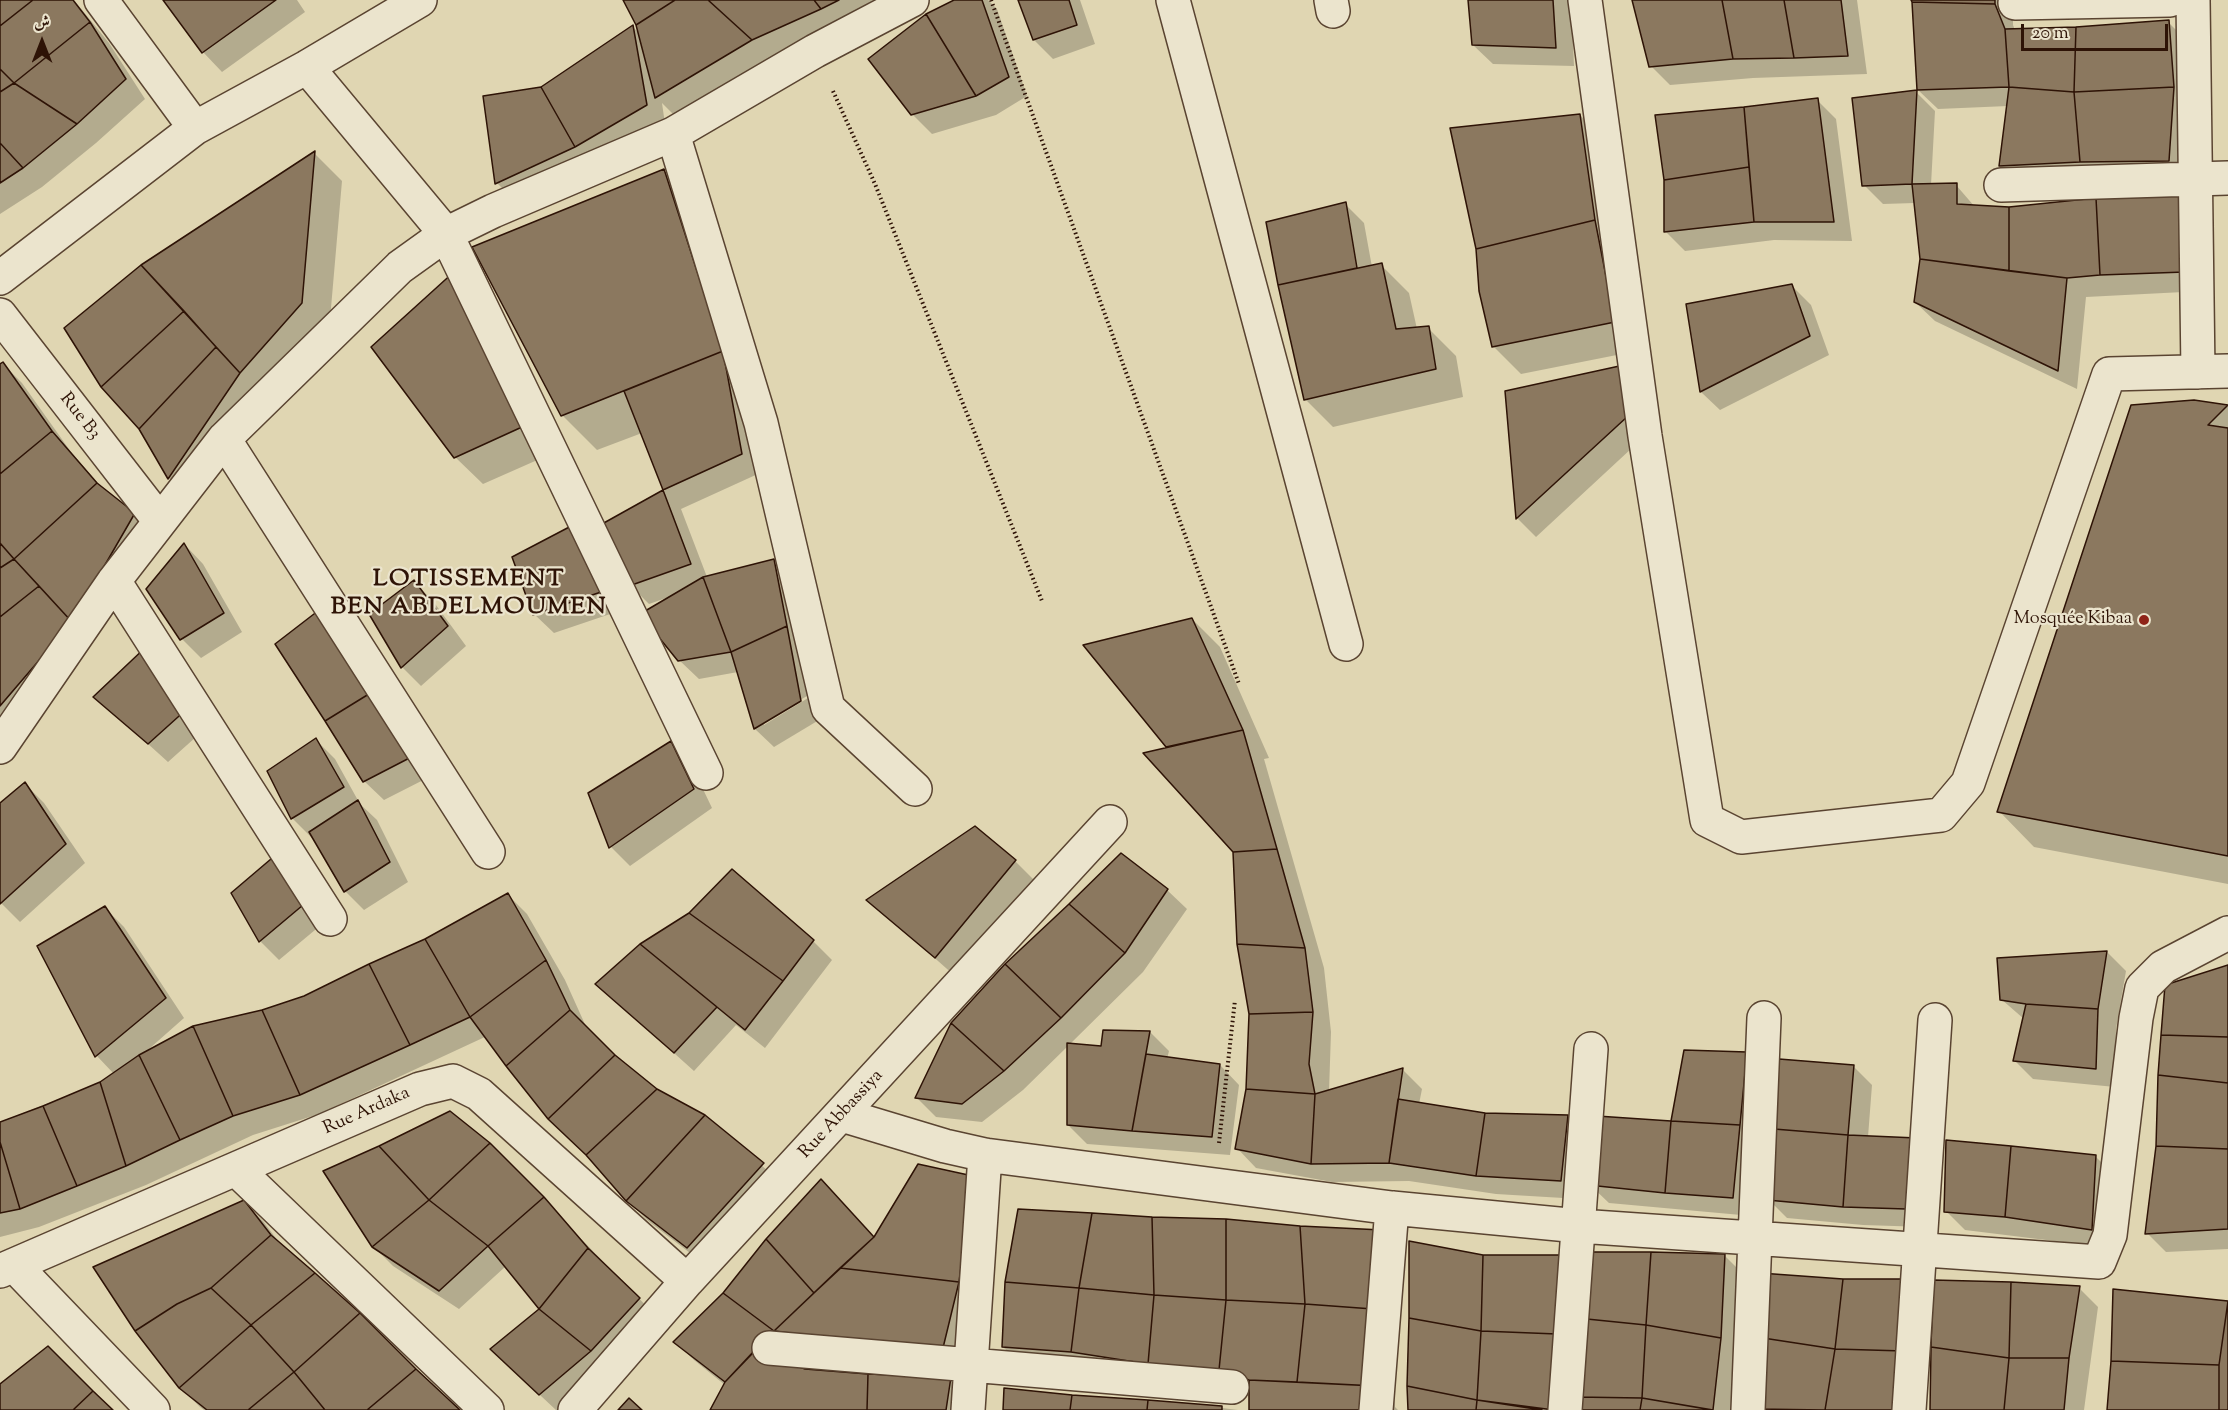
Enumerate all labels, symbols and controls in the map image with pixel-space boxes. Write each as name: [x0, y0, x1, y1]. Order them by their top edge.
north arrow: [12, 12, 72, 72]
text: ش: [34, 12, 50, 35]
scale bar: [2024, 12, 2171, 50]
text: 20 m: [2032, 21, 2069, 47]
street label: Rue B3: [54, 389, 104, 445]
district label: LOTISSEMENT BEN ABDELMOUMEN: [331, 567, 607, 623]
place label: Mosquée Kibaa: [2014, 609, 2132, 631]
marker: Mosquée Kibaa: [2137, 613, 2151, 627]
street label: Rue Abbassiya: [795, 1066, 889, 1164]
street label: Rue Ardaka: [320, 1083, 414, 1141]

